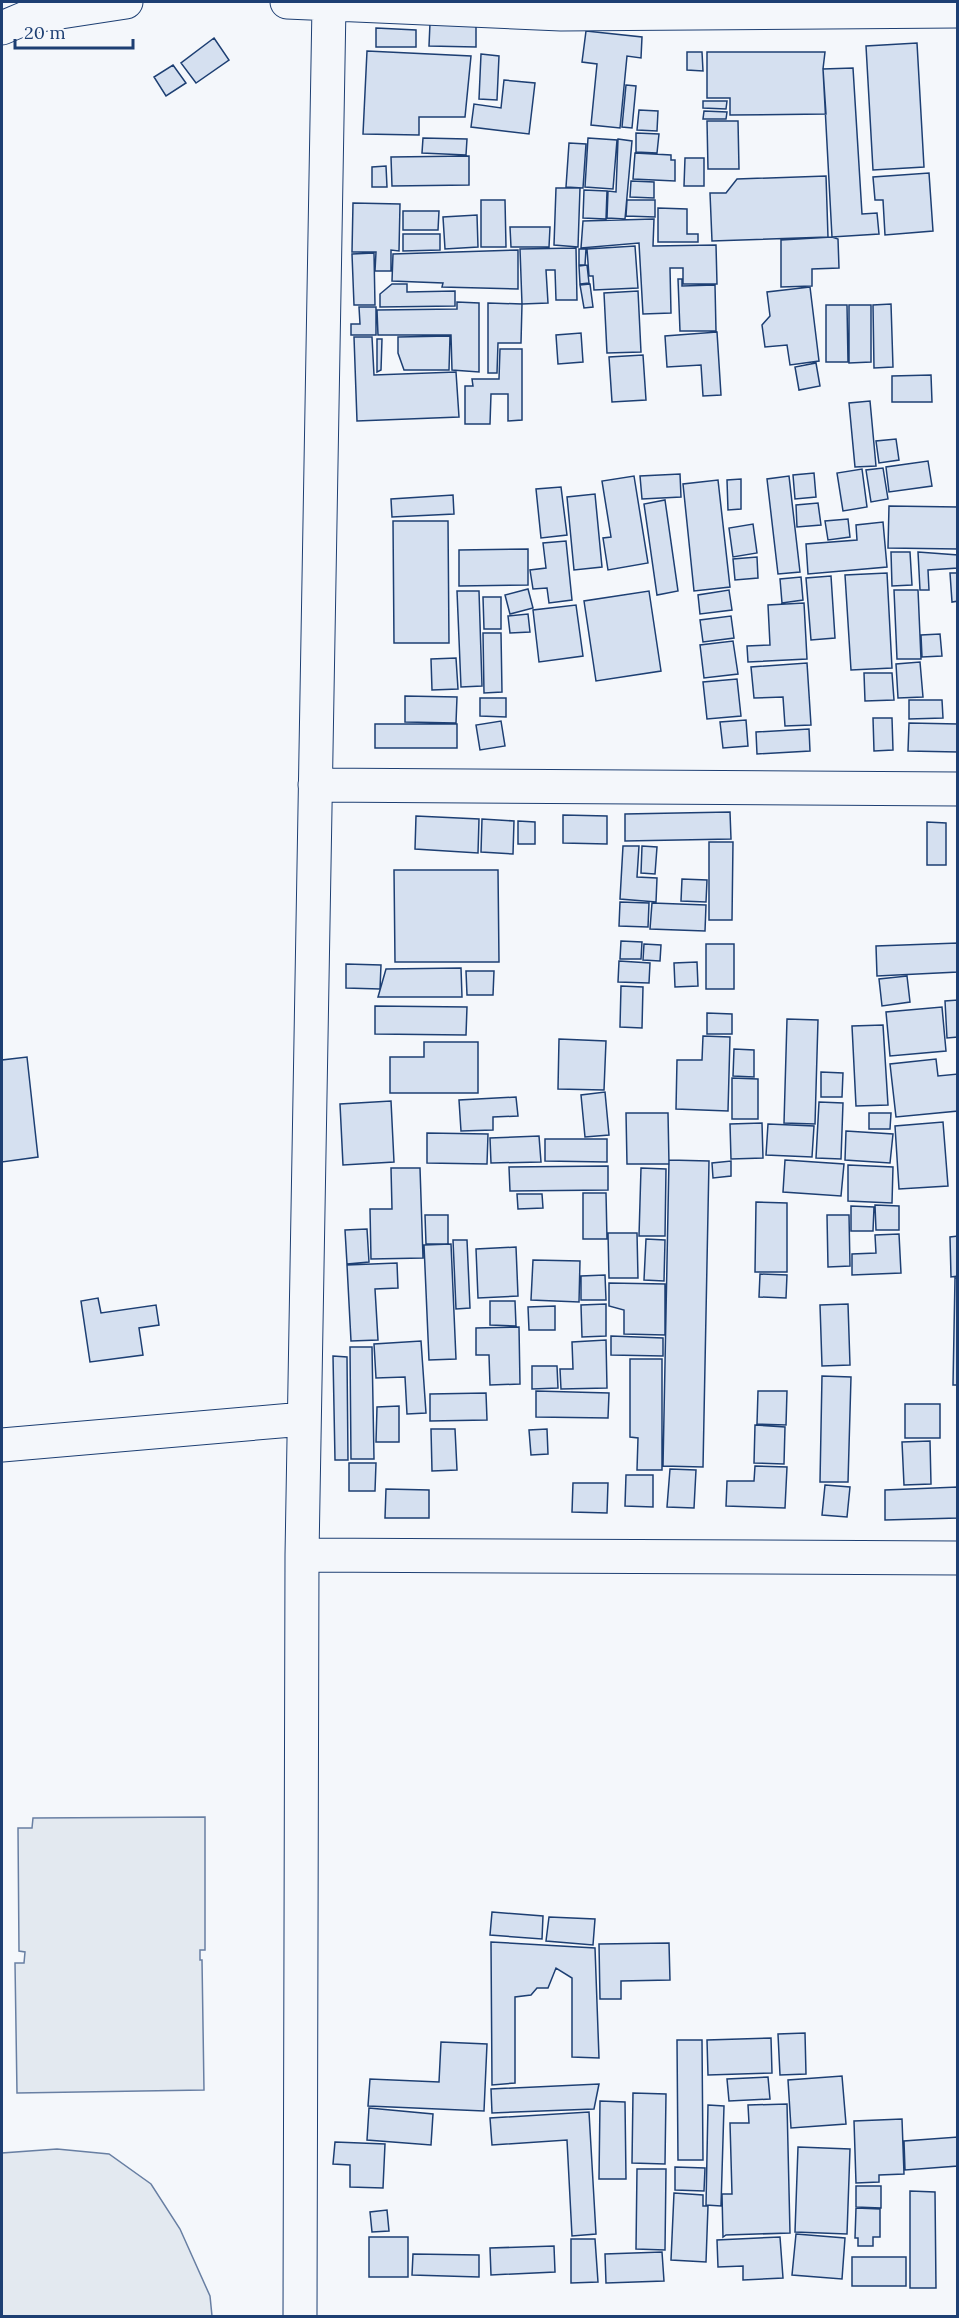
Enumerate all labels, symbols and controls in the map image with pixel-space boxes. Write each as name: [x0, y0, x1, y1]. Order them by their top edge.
scale bar: [15, 12, 134, 50]
text: 20 m: [24, 21, 66, 44]

